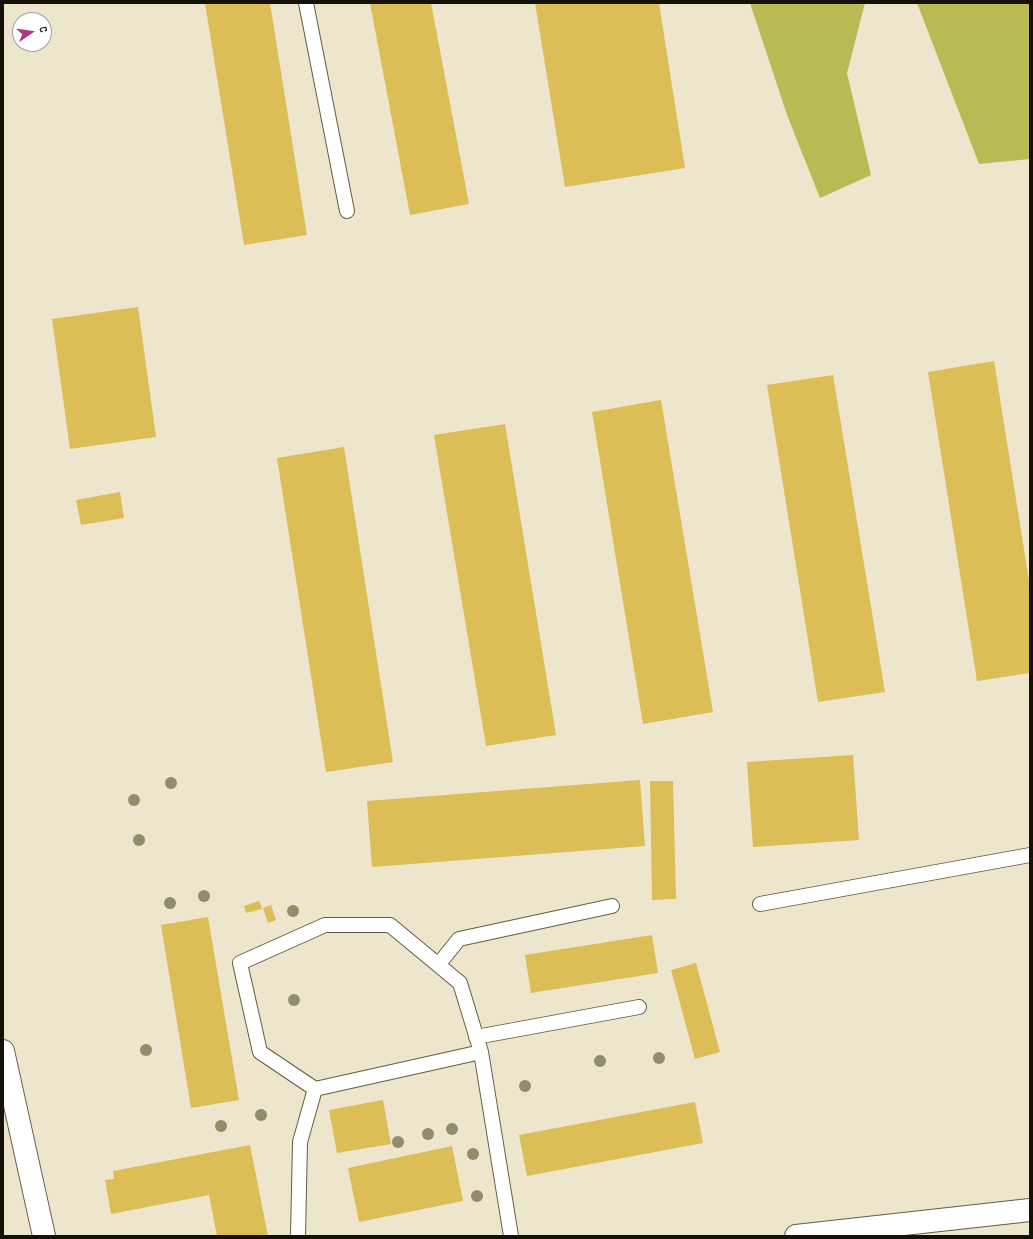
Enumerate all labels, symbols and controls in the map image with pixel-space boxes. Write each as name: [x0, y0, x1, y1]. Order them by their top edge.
north arrow: [12, 12, 52, 52]
text: С: [36, 25, 50, 34]

